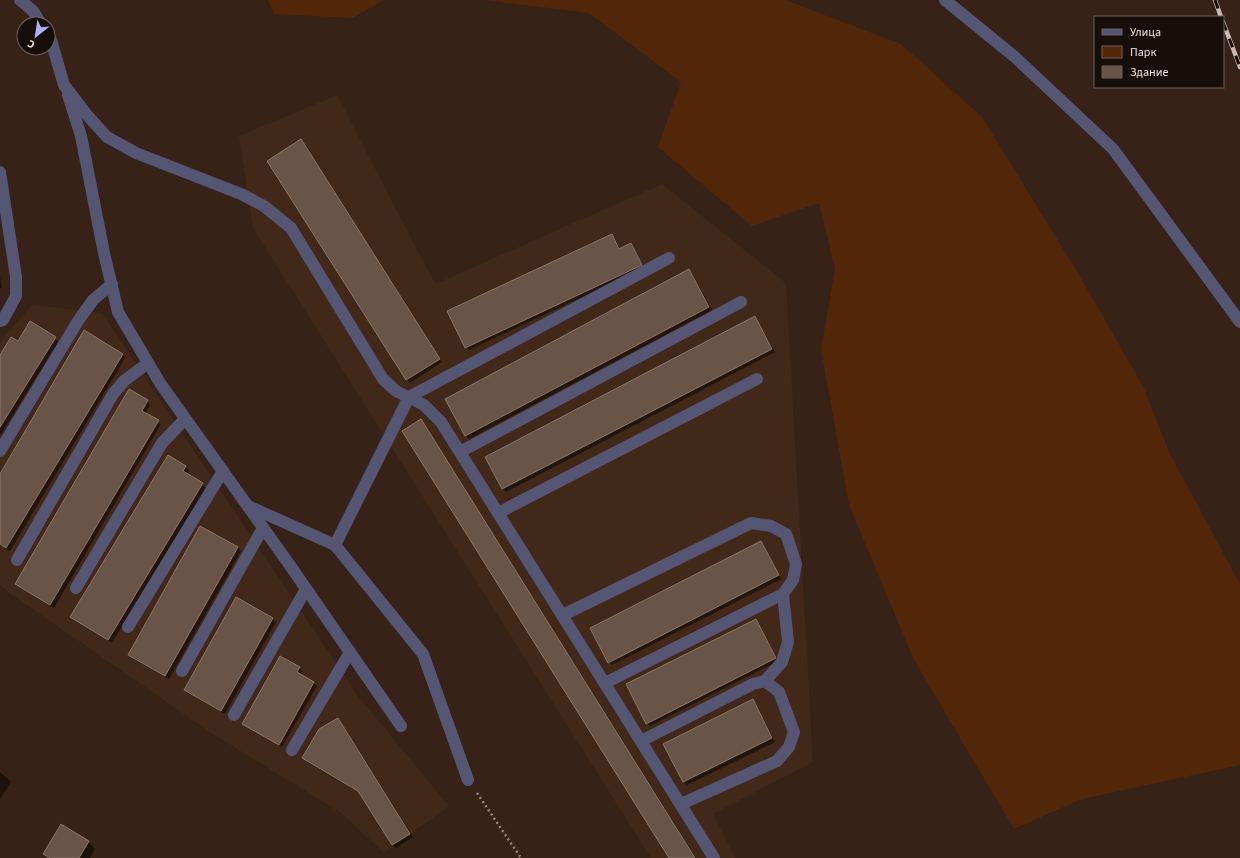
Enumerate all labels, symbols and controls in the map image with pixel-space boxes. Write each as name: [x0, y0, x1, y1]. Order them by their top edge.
north arrow: [16, 16, 56, 56]
legend: [1094, 16, 1224, 88]
text: Улица: [1130, 24, 1161, 41]
text: С: [24, 36, 38, 52]
text: Парк: [1130, 44, 1156, 61]
text: Здание: [1130, 64, 1169, 81]

